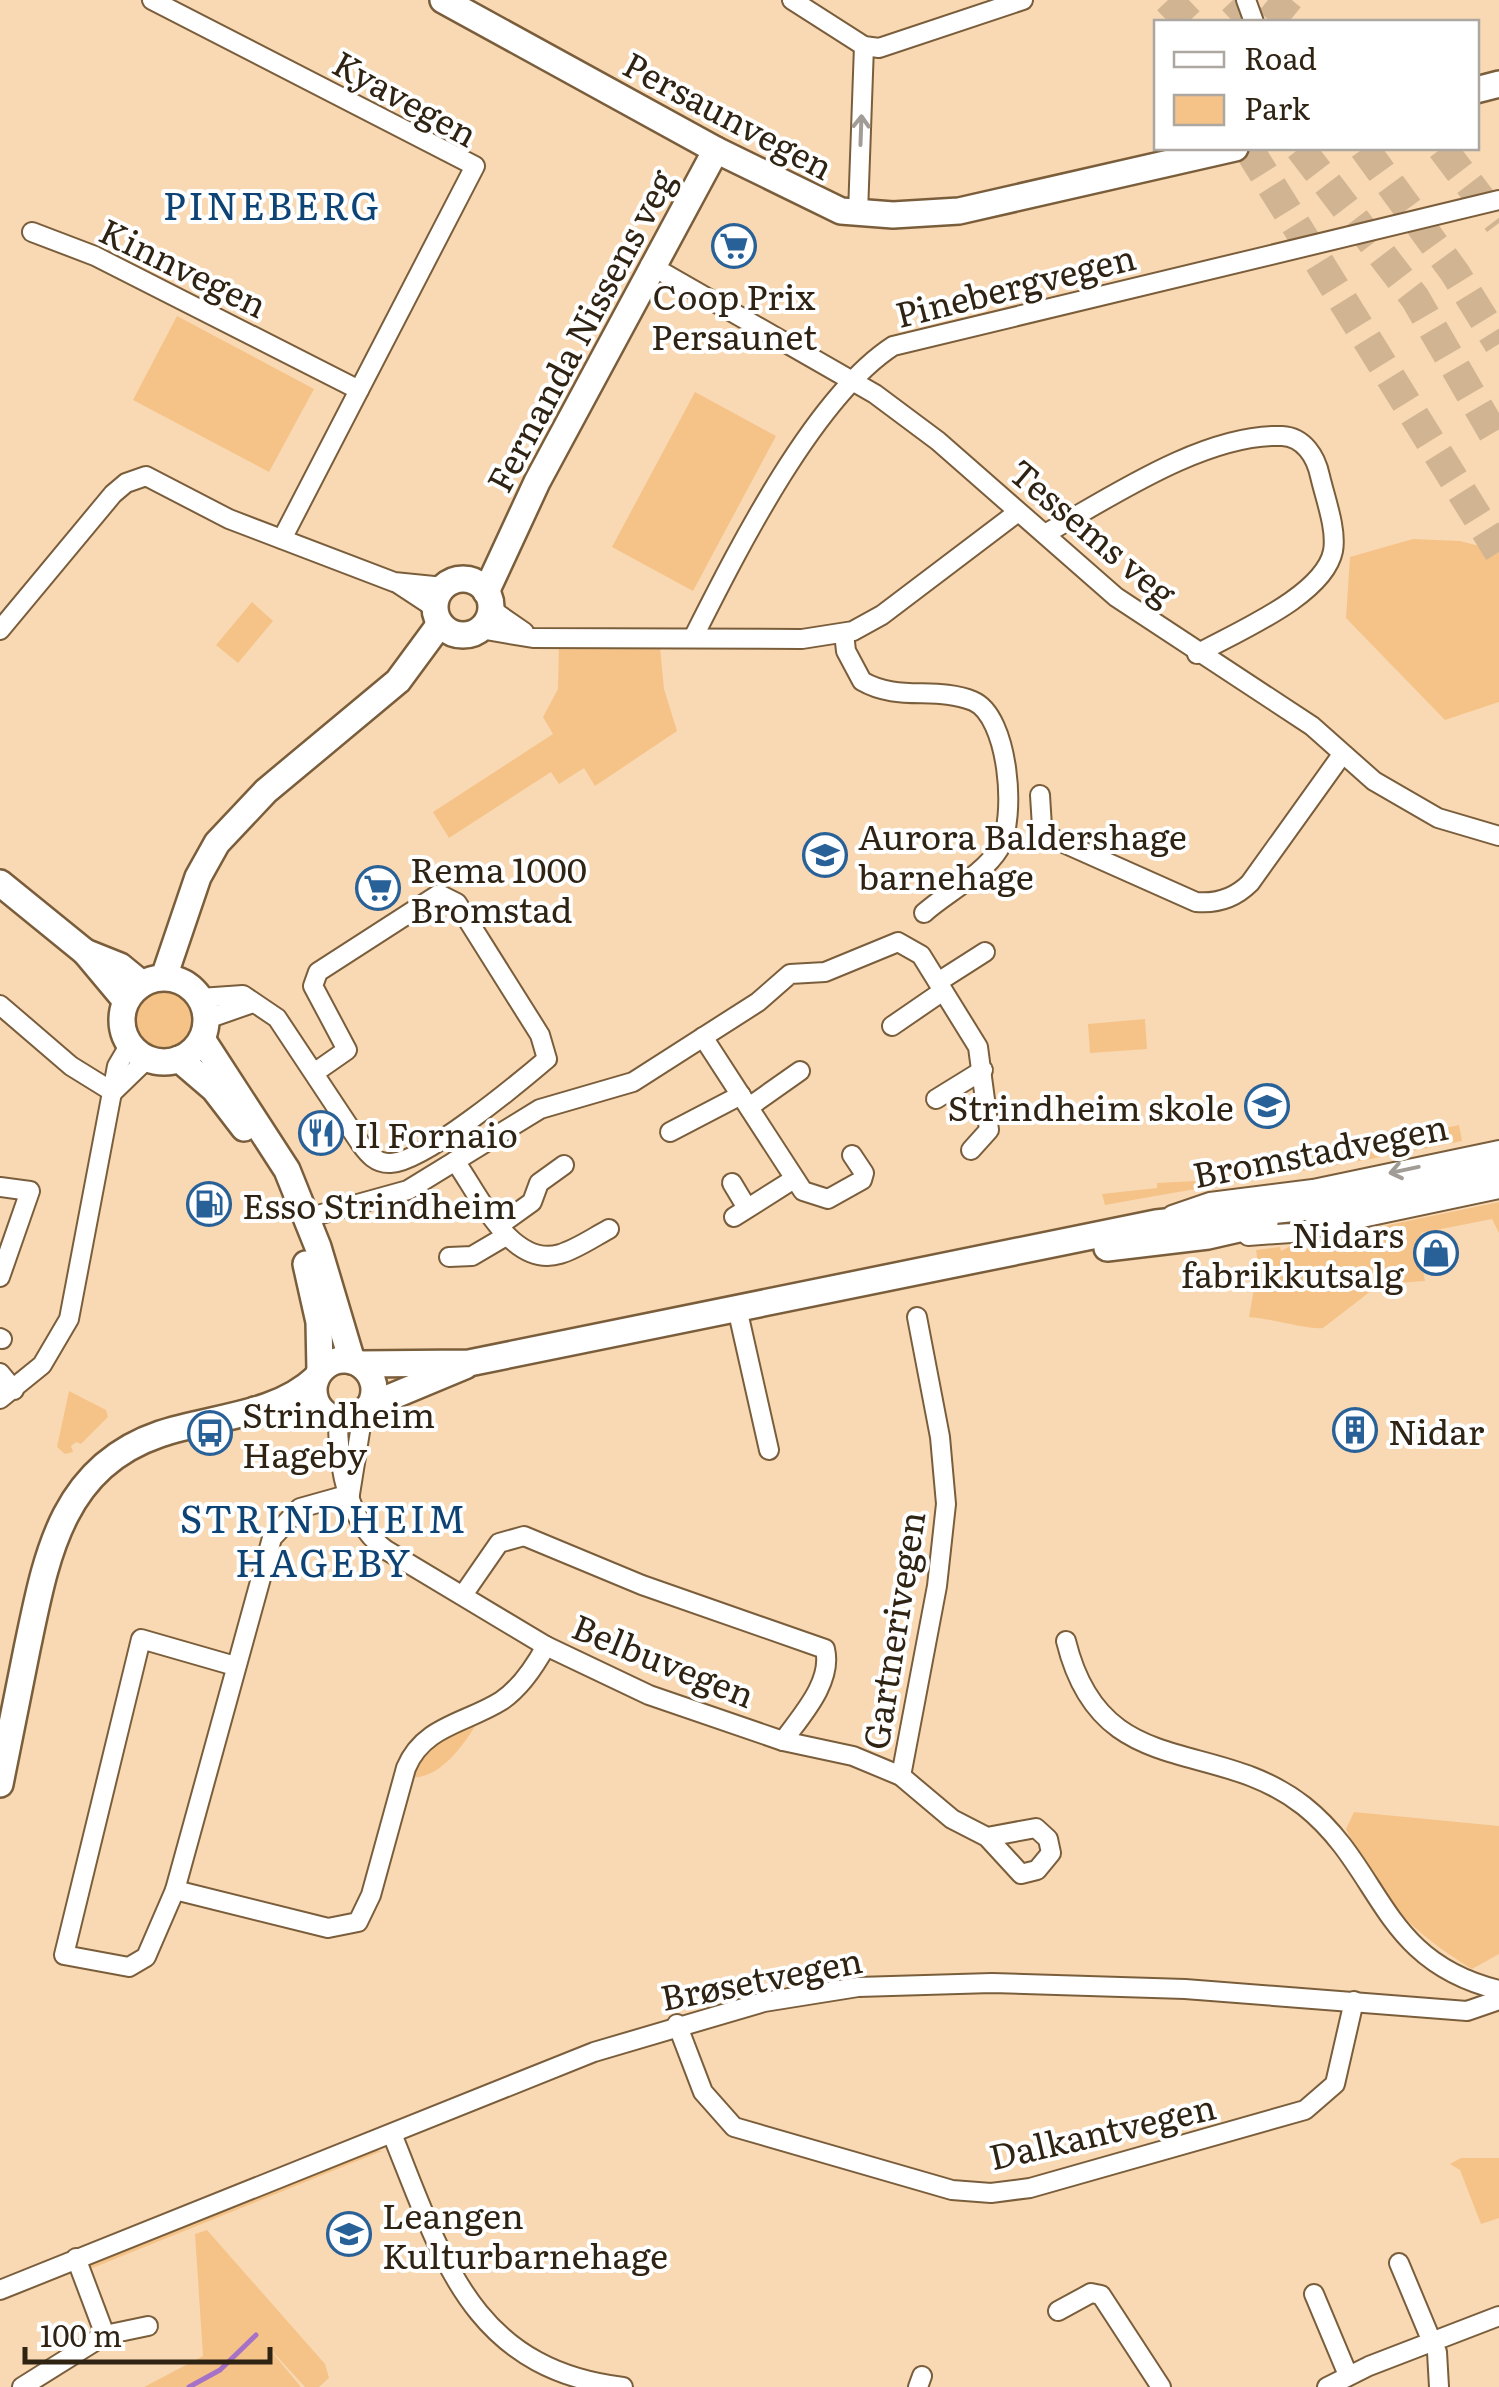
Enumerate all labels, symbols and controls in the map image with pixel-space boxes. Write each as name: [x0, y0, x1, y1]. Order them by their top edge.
legend: [1154, 20, 1479, 150]
text: Road: [1244, 35, 1317, 79]
street label: Kyavegen: [324, 36, 488, 158]
street label: Persaunvegen: [615, 37, 843, 191]
text: Park: [1244, 85, 1311, 129]
one-way arrow: [852, 114, 871, 146]
street label: Fernanda Nissens veg: [472, 159, 686, 501]
district label: PINEBERG: [163, 175, 381, 232]
street label: Kinnvegen: [92, 203, 276, 329]
supermarket icon: Coop Prix Persaunet: [711, 223, 757, 269]
street label: Pinebergvegen: [889, 229, 1141, 339]
place label: Coop Prix Persaunet: [651, 269, 817, 361]
street label: Tessems veg: [999, 445, 1189, 617]
place label: Aurora Baldershage barnehage: [858, 809, 1187, 901]
school or university icon: Aurora Baldershage barnehage: [802, 832, 848, 878]
place label: Rema 1000 Bromstad: [410, 842, 587, 934]
supermarket icon: Rema 1000 Bromstad: [355, 865, 401, 911]
place label: Strindheim skole: [947, 1080, 1234, 1132]
school or university icon: Strindheim skole: [1244, 1083, 1290, 1129]
street label: Bromstadvegen: [1188, 1099, 1452, 1199]
place label: Il Fornaio: [354, 1107, 518, 1159]
restaurant icon: Il Fornaio: [298, 1110, 344, 1156]
one-way arrow: [1388, 1161, 1420, 1180]
place label: Esso Strindheim: [242, 1178, 517, 1230]
fuel station icon: Esso Strindheim: [186, 1181, 232, 1227]
place label: Nidars fabrikkutsalg: [1181, 1207, 1404, 1299]
shop icon: Nidars fabrikkutsalg: [1413, 1230, 1459, 1276]
place label: Strindheim Hageby: [242, 1387, 435, 1479]
place label: Nidar: [1388, 1404, 1485, 1456]
building icon: Nidar: [1332, 1407, 1378, 1453]
bus stop icon: Strindheim Hageby: [187, 1410, 233, 1456]
district label: STRINDHEIM HAGEBY: [180, 1488, 468, 1589]
street label: Gartnerivegen: [848, 1507, 936, 1753]
street label: Belbuvegen: [565, 1599, 763, 1719]
street label: Brøsetvegen: [656, 1932, 866, 2022]
street label: Dalkantvegen: [984, 2079, 1220, 2181]
place label: Leangen Kulturbarnehage: [382, 2188, 668, 2280]
school or university icon: Leangen Kulturbarnehage: [326, 2211, 372, 2257]
scale bar: [25, 2302, 270, 2364]
text: 100 m: [40, 2312, 122, 2356]

